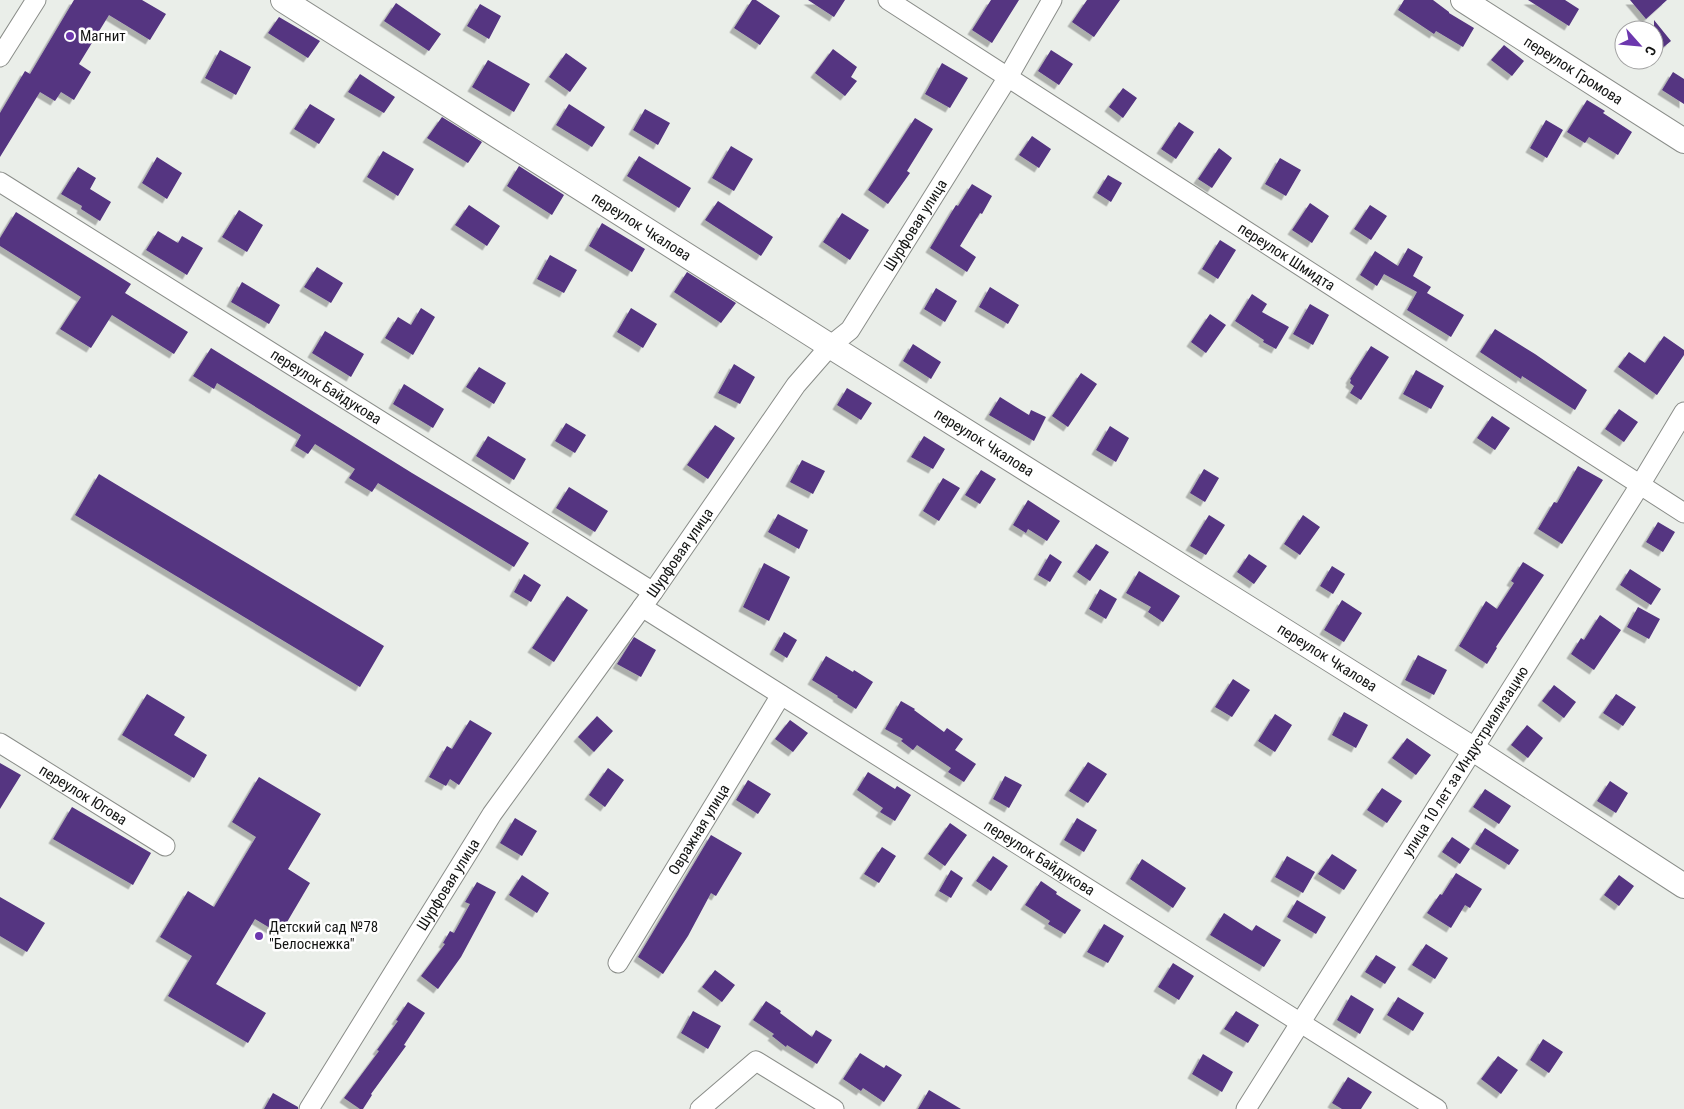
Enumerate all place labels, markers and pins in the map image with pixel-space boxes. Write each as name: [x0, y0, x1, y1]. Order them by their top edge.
place label: Магнит: [80, 27, 126, 45]
marker: Магнит: [64, 30, 76, 42]
place label: Детский сад №78 "Белоснежка": [269, 918, 378, 953]
marker: Детский сад №78 "Белоснежка": [253, 930, 265, 942]

